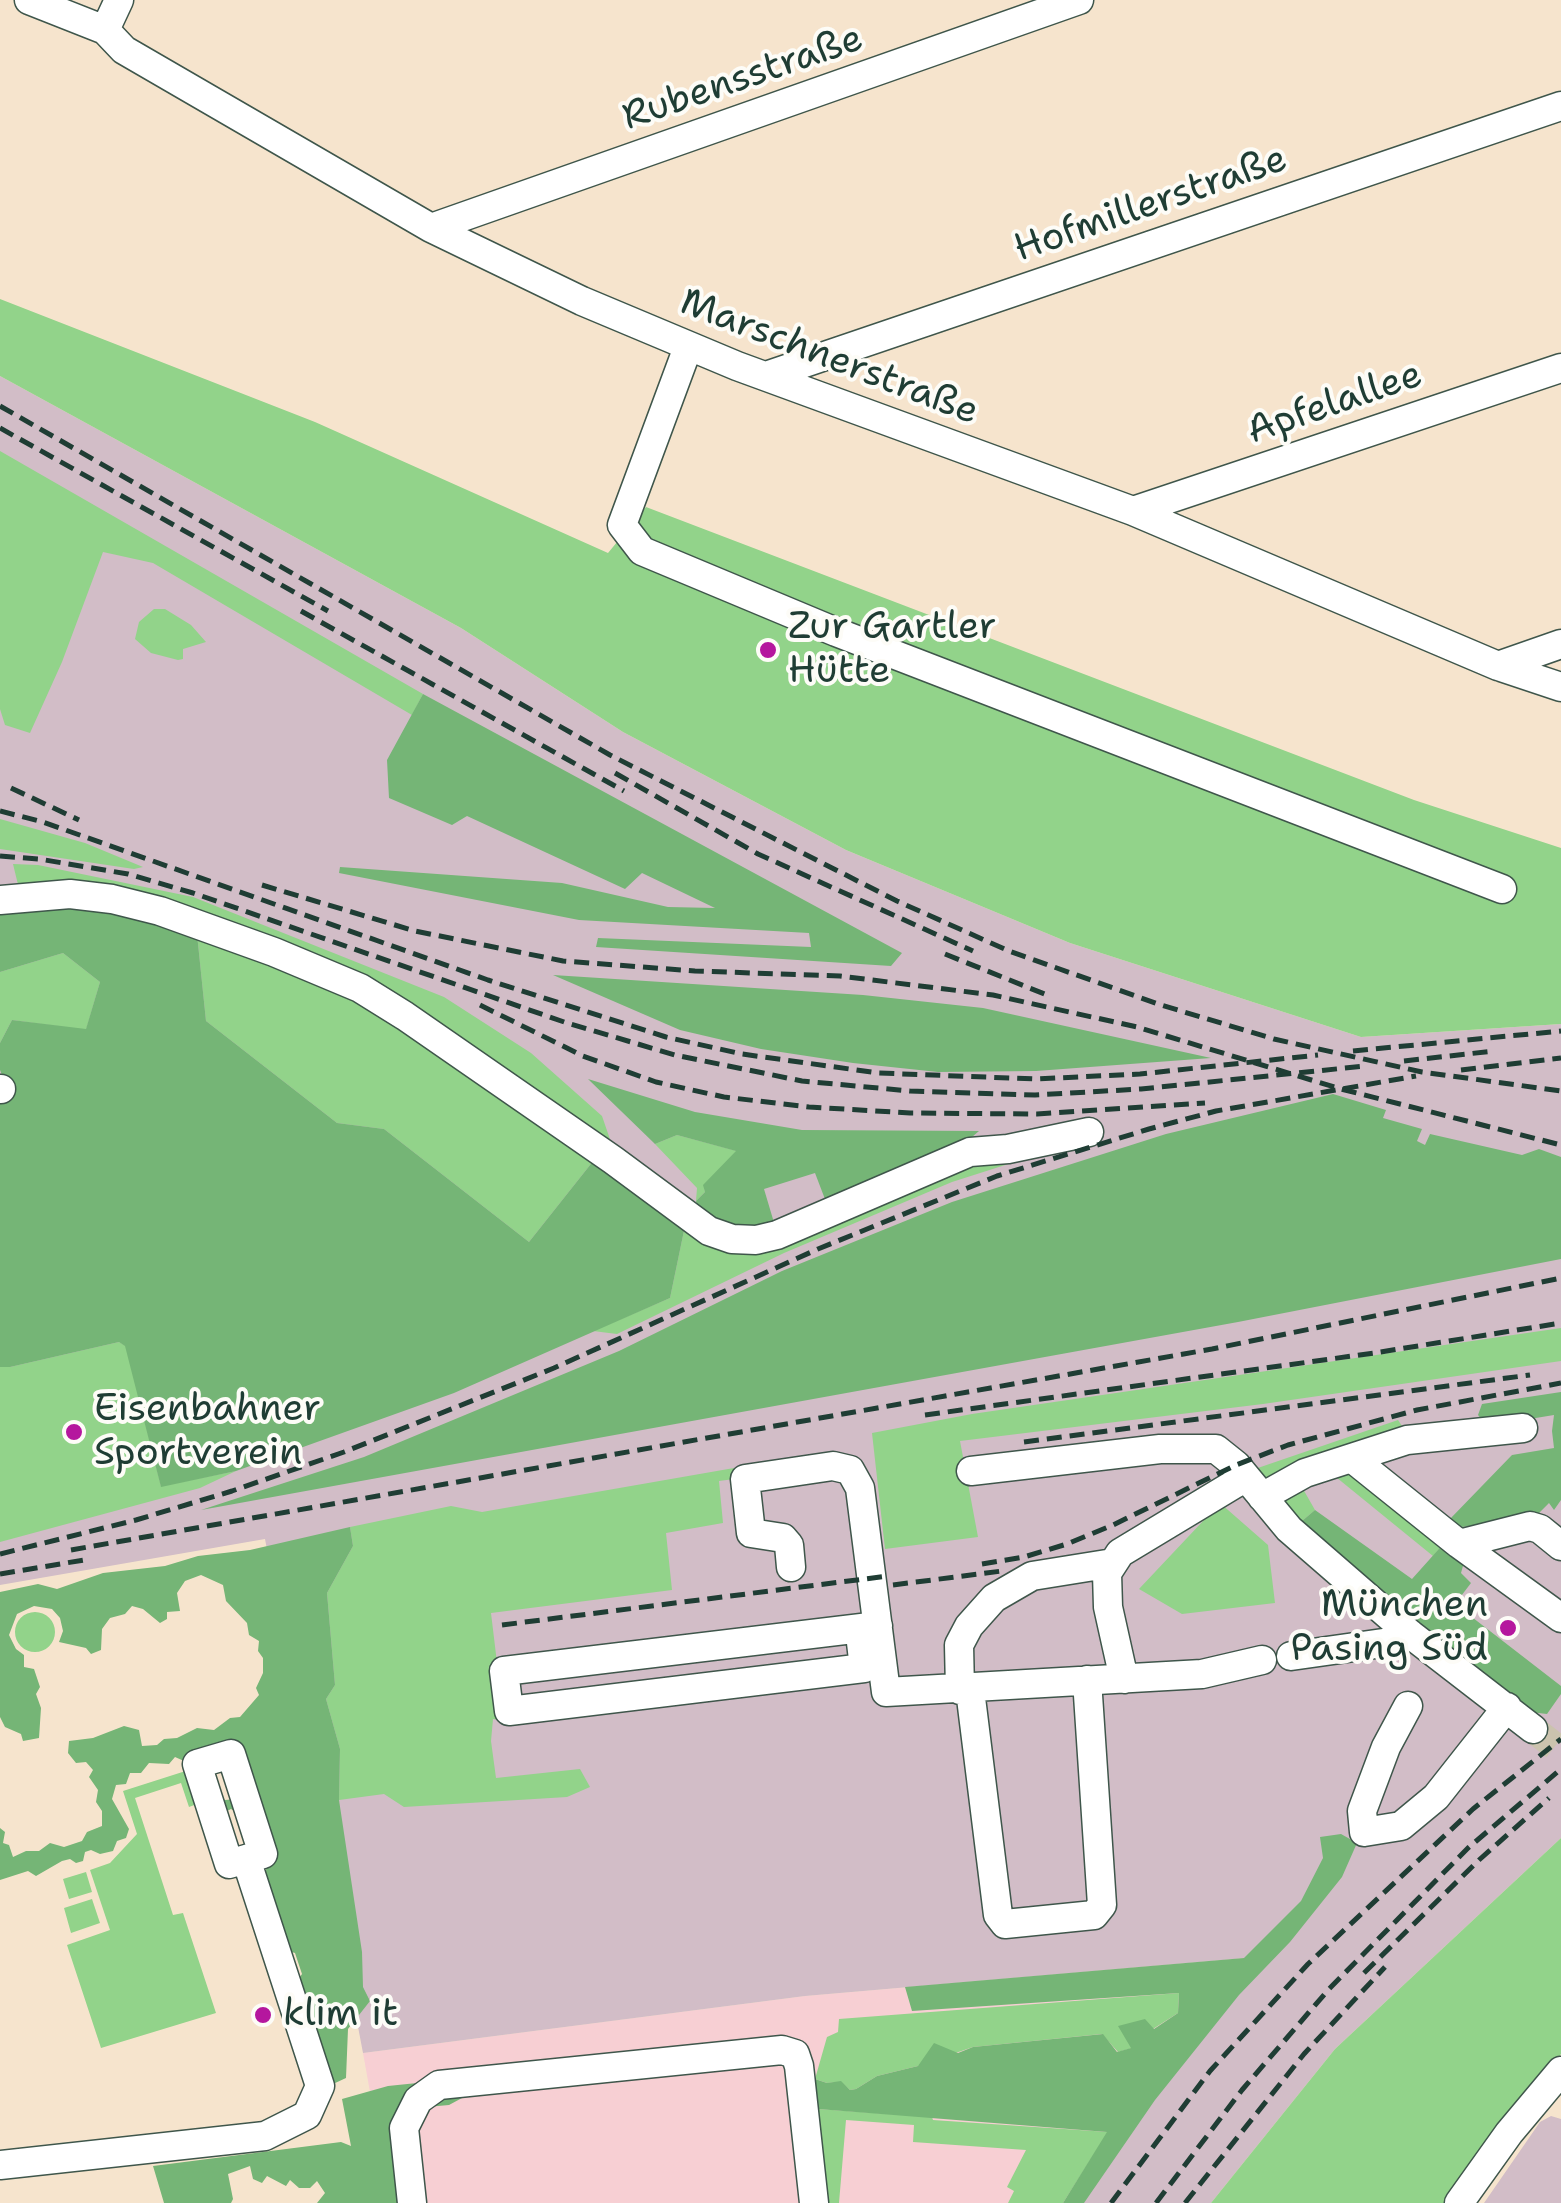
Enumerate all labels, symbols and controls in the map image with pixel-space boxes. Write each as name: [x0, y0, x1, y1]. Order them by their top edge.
street label: Rubensstraße: [617, 17, 869, 141]
street label: Hofmillerstraße: [1009, 137, 1293, 273]
street label: Marschnerstraße: [673, 280, 985, 436]
street label: Apfelallee: [1241, 353, 1429, 455]
place label: Zur Gartler Hütte: [788, 605, 997, 694]
marker: Zur Gartler Hütte: [757, 639, 779, 661]
place label: Eisenbahner Sportverein: [94, 1387, 321, 1476]
marker: Eisenbahner Sportverein: [63, 1421, 85, 1443]
place label: München Pasing Süd: [1290, 1583, 1488, 1672]
marker: München Pasing Süd: [1497, 1617, 1519, 1639]
place label: klim it: [283, 1992, 398, 2038]
marker: klim it: [252, 2004, 274, 2026]

